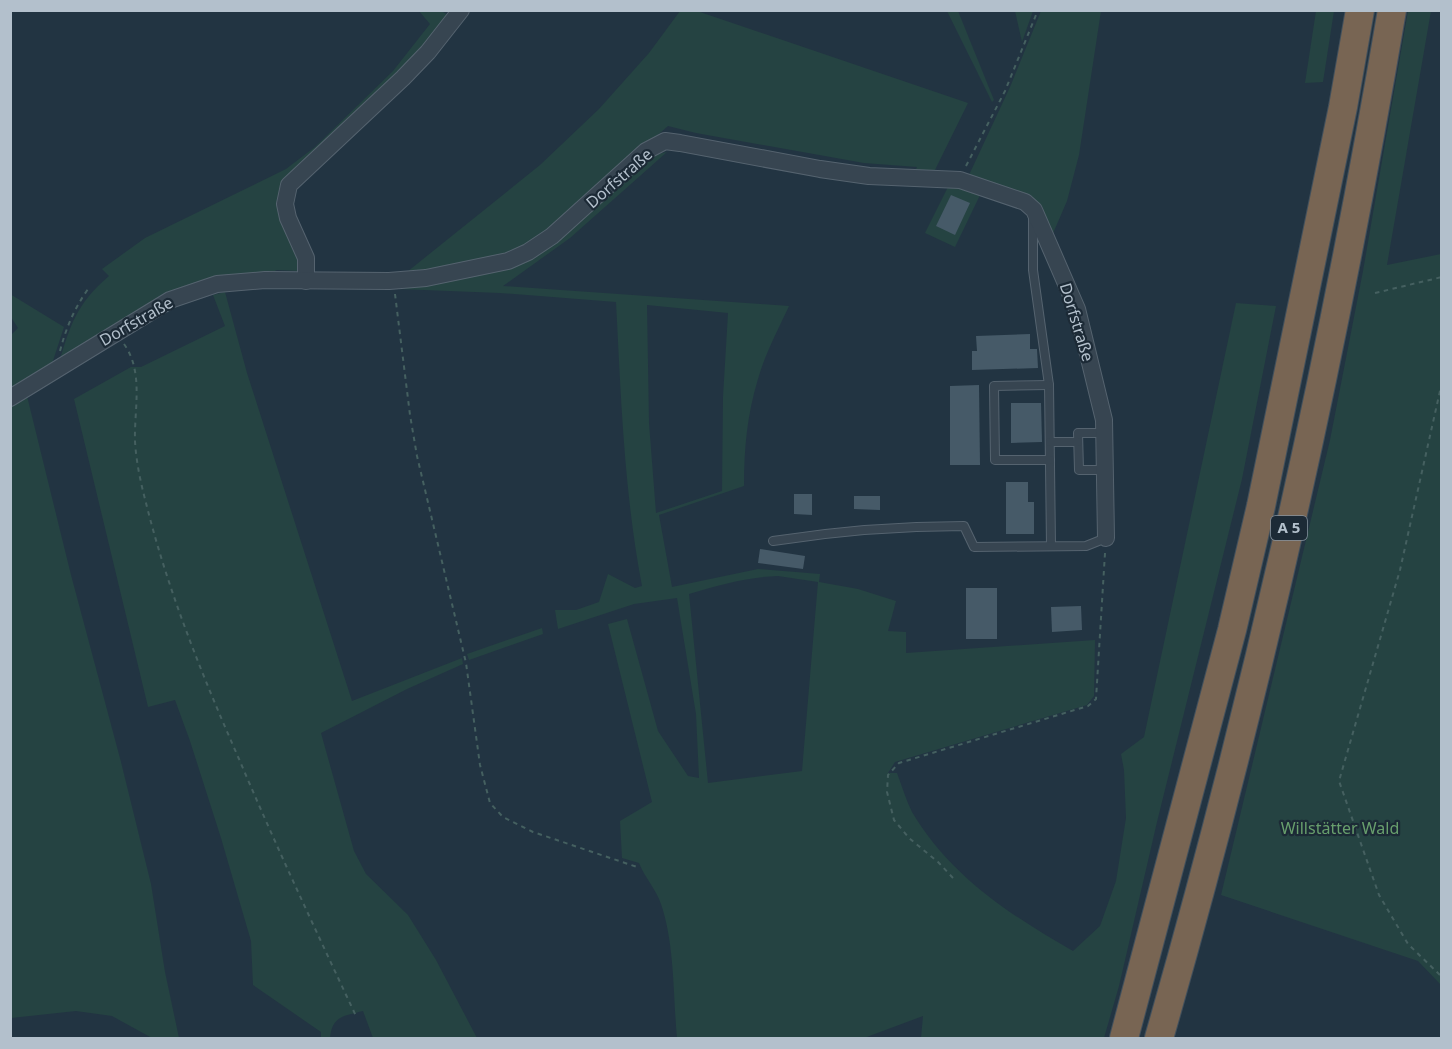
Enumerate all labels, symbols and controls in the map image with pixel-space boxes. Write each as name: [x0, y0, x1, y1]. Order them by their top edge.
street label: Dorfstraße: [581, 143, 657, 213]
street label: Dorfstraße: [1055, 280, 1099, 364]
street label: Dorfstraße: [95, 291, 177, 351]
road number: A 5: [1271, 516, 1307, 540]
park label: Willstätter Wald: [1281, 817, 1399, 839]

